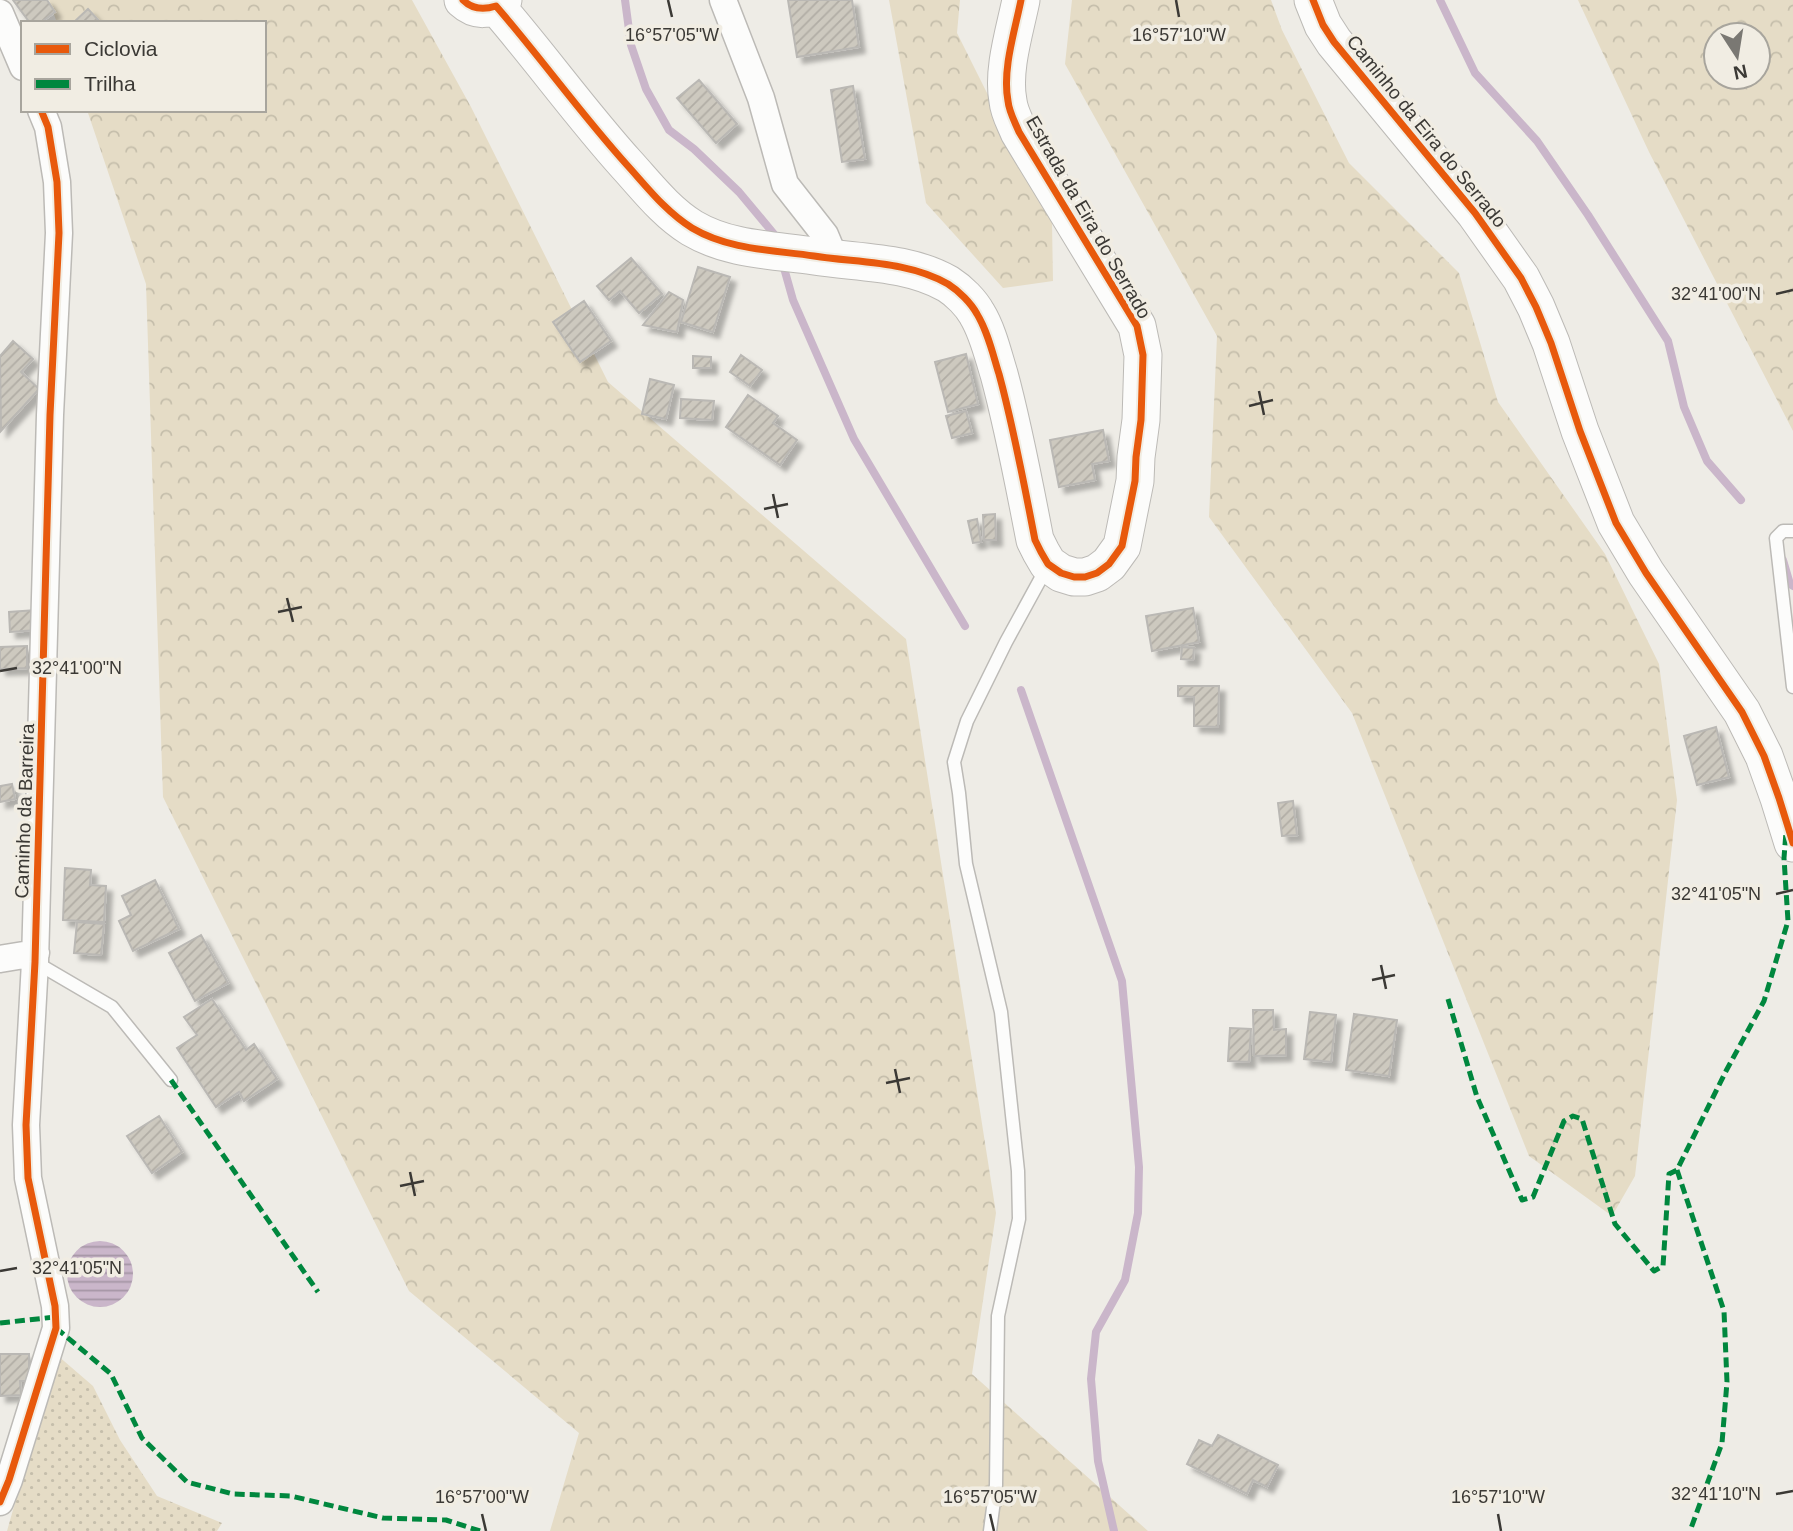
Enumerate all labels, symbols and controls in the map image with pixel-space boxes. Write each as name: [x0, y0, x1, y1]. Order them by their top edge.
legend: [21, 21, 266, 112]
north arrow: [1702, 21, 1772, 91]
text: 16°57'05"W: [625, 25, 719, 45]
text: 16°57'10"W: [1132, 25, 1226, 45]
street label: Caminho da Eira do Serrado: [1343, 31, 1511, 231]
text: Ciclovia: [84, 37, 158, 60]
text: N: [1732, 60, 1749, 84]
text: Trilha: [84, 72, 136, 95]
street label: Estrada da Eira do Serrado: [1022, 112, 1155, 322]
text: 32°41'00"N: [1671, 284, 1761, 304]
text: 32°41'00"N: [32, 658, 122, 678]
street label: Caminho da Barreira: [11, 723, 38, 899]
text: 32°41'05"N: [1671, 884, 1761, 904]
text: 32°41'05"N: [32, 1258, 122, 1278]
text: 32°41'10"N: [1671, 1484, 1761, 1504]
text: 16°57'00"W: [435, 1487, 529, 1507]
text: 16°57'05"W: [943, 1487, 1037, 1507]
text: 16°57'10"W: [1451, 1487, 1545, 1507]

